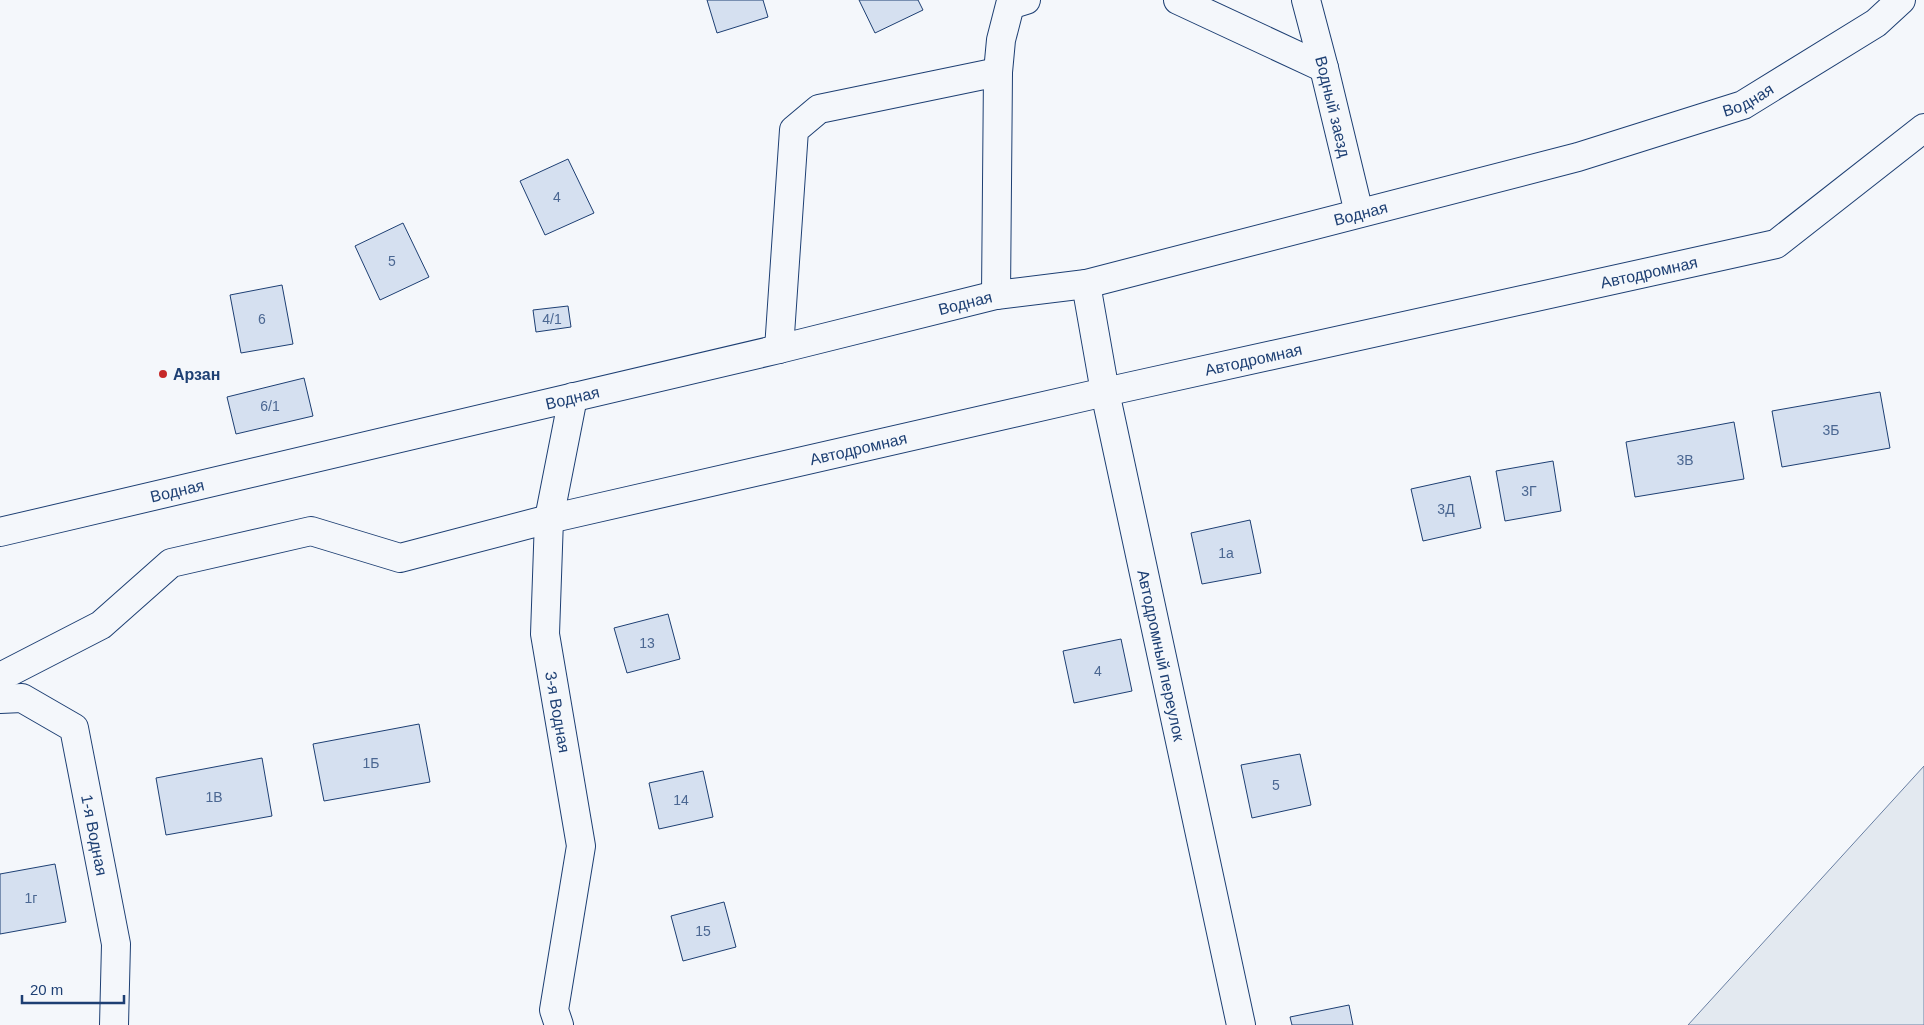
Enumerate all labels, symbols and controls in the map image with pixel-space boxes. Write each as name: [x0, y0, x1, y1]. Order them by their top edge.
street label: Водный заезд: [1312, 54, 1353, 160]
street label: Водная: [1720, 80, 1777, 120]
house number: 4: [553, 189, 561, 205]
street label: Водная: [1332, 199, 1389, 229]
house number: 5: [388, 253, 396, 269]
street label: Автодромная: [1599, 254, 1699, 292]
street label: Водная: [937, 288, 994, 318]
house number: 6: [258, 311, 266, 327]
house number: 4/1: [542, 311, 562, 327]
street label: Автодромная: [1203, 341, 1304, 379]
place label: Арзан: [173, 366, 220, 383]
marker: Арзан: [157, 368, 169, 380]
street label: Водная: [544, 383, 601, 413]
house number: 6/1: [260, 398, 280, 414]
house number: 3Б: [1823, 422, 1839, 438]
street label: Автодромная: [808, 430, 909, 468]
house number: 3В: [1676, 452, 1694, 468]
street label: Водная: [149, 476, 206, 505]
house number: 3Г: [1521, 483, 1537, 499]
house number: 3Д: [1437, 501, 1455, 517]
house number: 1а: [1218, 545, 1234, 561]
street label: Автодромный переулок: [1134, 568, 1188, 744]
house number: 13: [639, 635, 655, 651]
house number: 4: [1094, 663, 1102, 679]
street label: 3-я Водная: [542, 670, 573, 754]
house number: 1Б: [363, 755, 379, 771]
house number: 5: [1272, 777, 1280, 793]
house number: 1В: [205, 789, 223, 805]
house number: 14: [673, 792, 689, 808]
street label: 1-я Водная: [78, 793, 111, 877]
house number: 1г: [25, 890, 37, 906]
house number: 15: [695, 923, 711, 939]
scale bar: [22, 972, 125, 1004]
text: 20 m: [30, 981, 63, 998]

